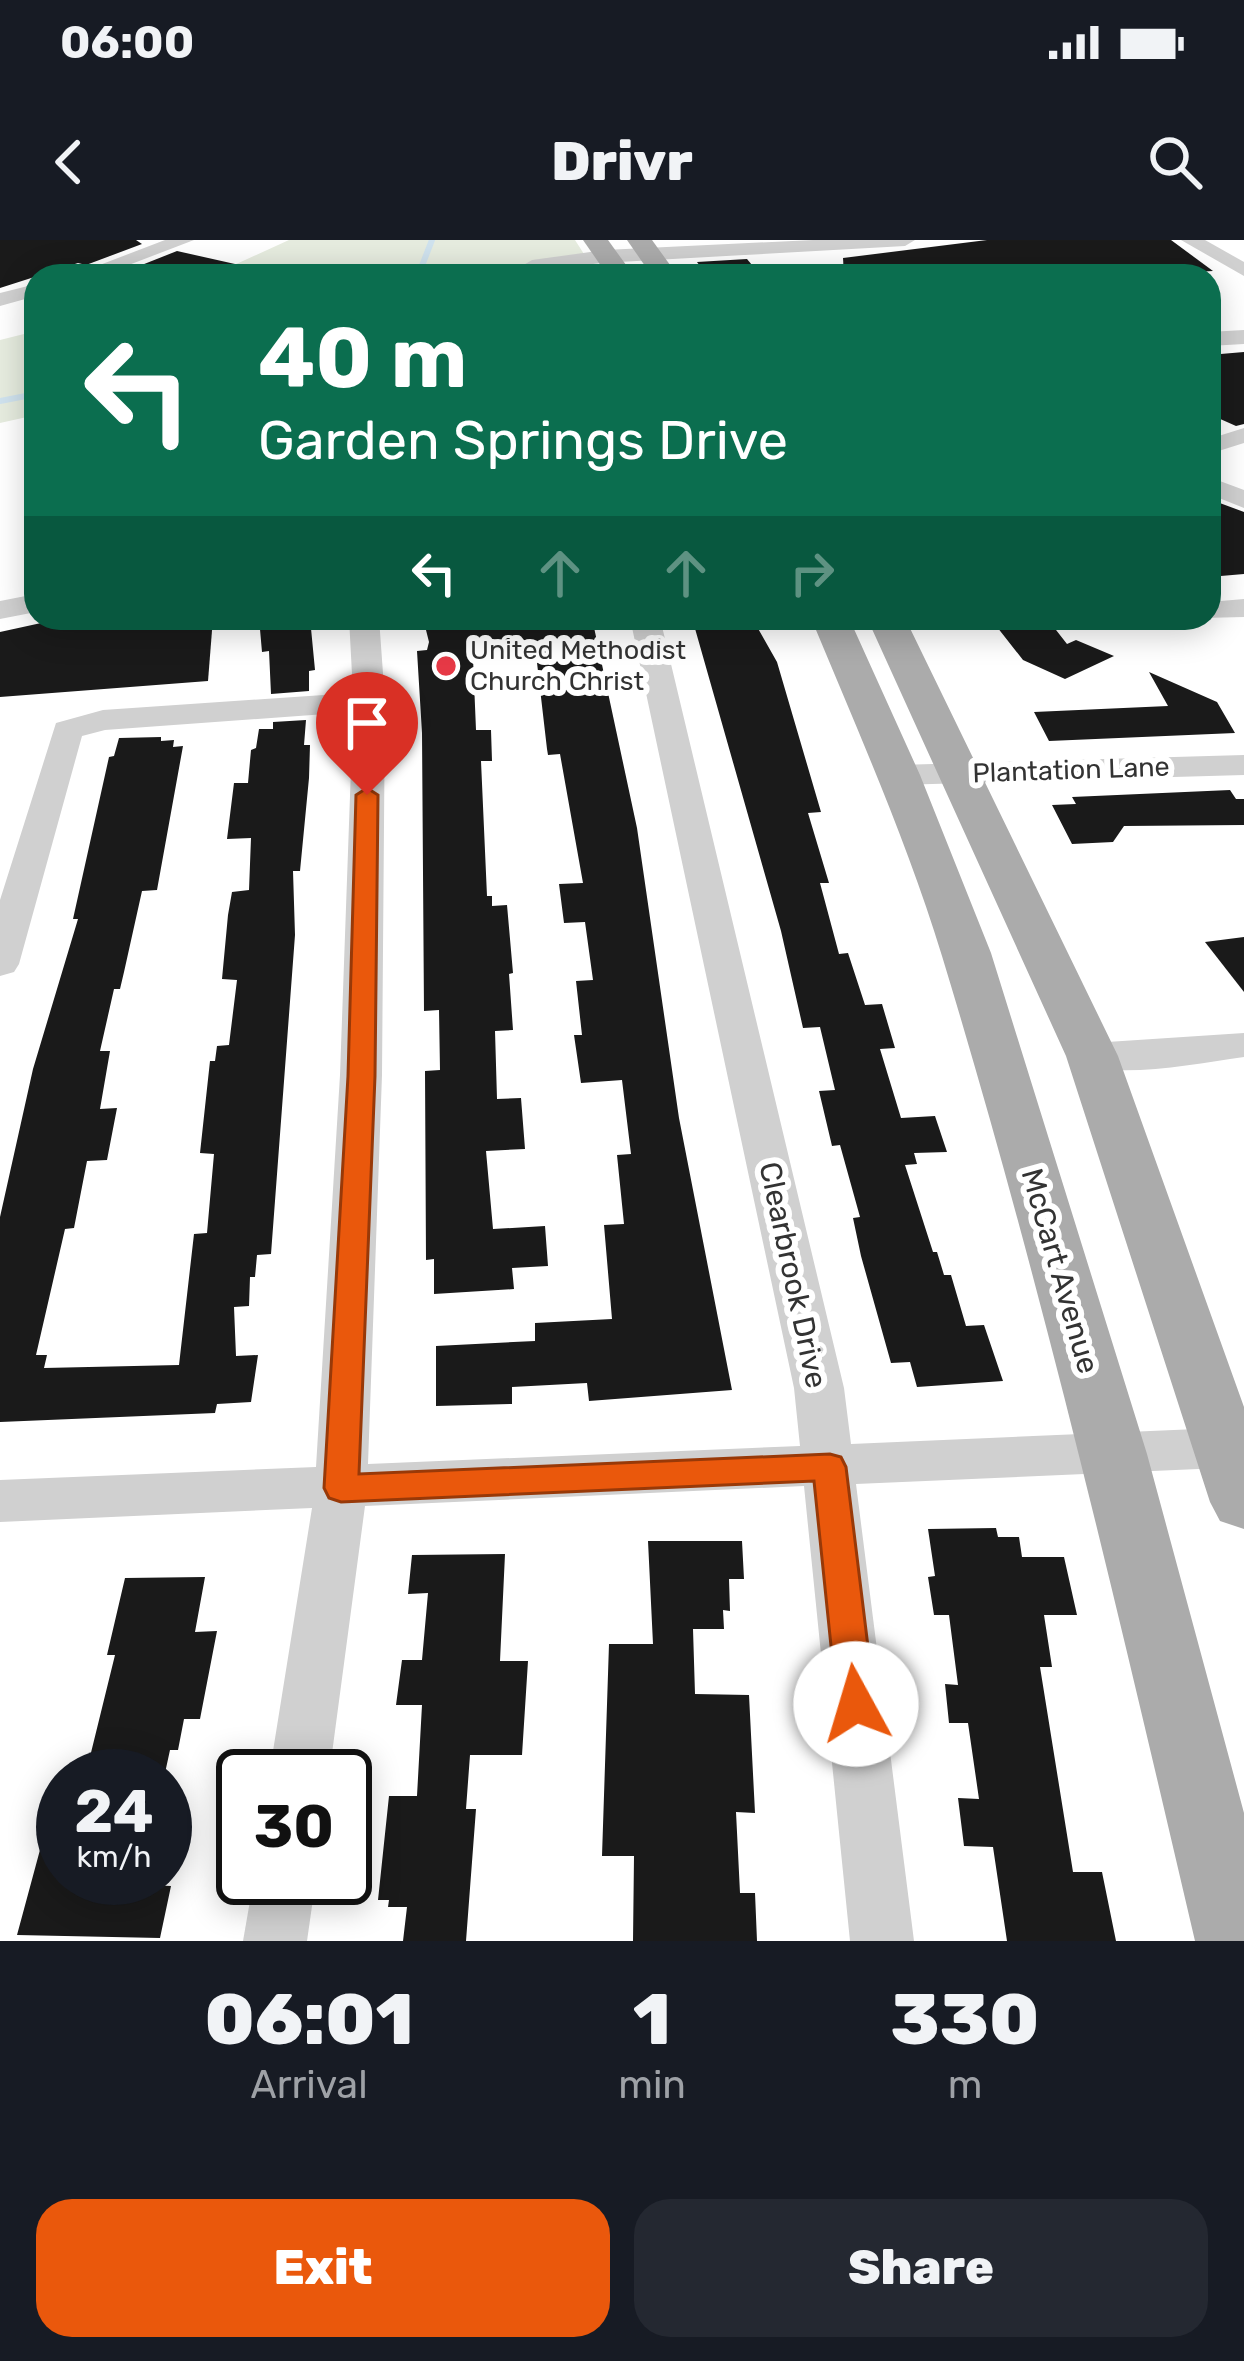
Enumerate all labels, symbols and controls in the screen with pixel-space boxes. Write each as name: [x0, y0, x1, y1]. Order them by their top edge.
text: 06:00: [60, 16, 194, 69]
icon: back: [36, 129, 102, 195]
icon: search: [1142, 129, 1208, 195]
text: Drivr: [551, 130, 693, 194]
text: 40 m: [258, 308, 467, 408]
icon: left: [60, 312, 216, 468]
text: Garden Springs Drive: [258, 409, 788, 473]
icon: left: [401, 540, 467, 606]
icon: ahead: [527, 540, 593, 606]
icon: ahead: [653, 540, 719, 606]
icon: right: [779, 540, 845, 606]
place label: United Methodist Church Christ: [470, 634, 686, 697]
marker: United Methodist Church Christ: [433, 653, 459, 679]
pin: [316, 672, 418, 795]
icon: arrive: [334, 690, 400, 756]
street label: Plantation Lane: [972, 751, 1170, 789]
street label: Clearbrook Drive: [751, 1159, 835, 1391]
street label: McCart Avenue: [1014, 1164, 1106, 1378]
position arrow: [793, 1641, 919, 1767]
speed limit sign: 30: [216, 1749, 372, 1905]
text: 24: [74, 1776, 154, 1847]
text: km/h: [77, 1839, 151, 1875]
text: 06:01: [205, 1977, 414, 2062]
text: 1: [633, 1977, 671, 2062]
text: 330: [891, 1977, 1039, 2062]
text: Arrival: [251, 2062, 368, 2108]
text: min: [618, 2062, 686, 2108]
text: m: [948, 2062, 982, 2108]
button: Exit: [36, 2199, 610, 2337]
button: Share: [634, 2199, 1208, 2337]

